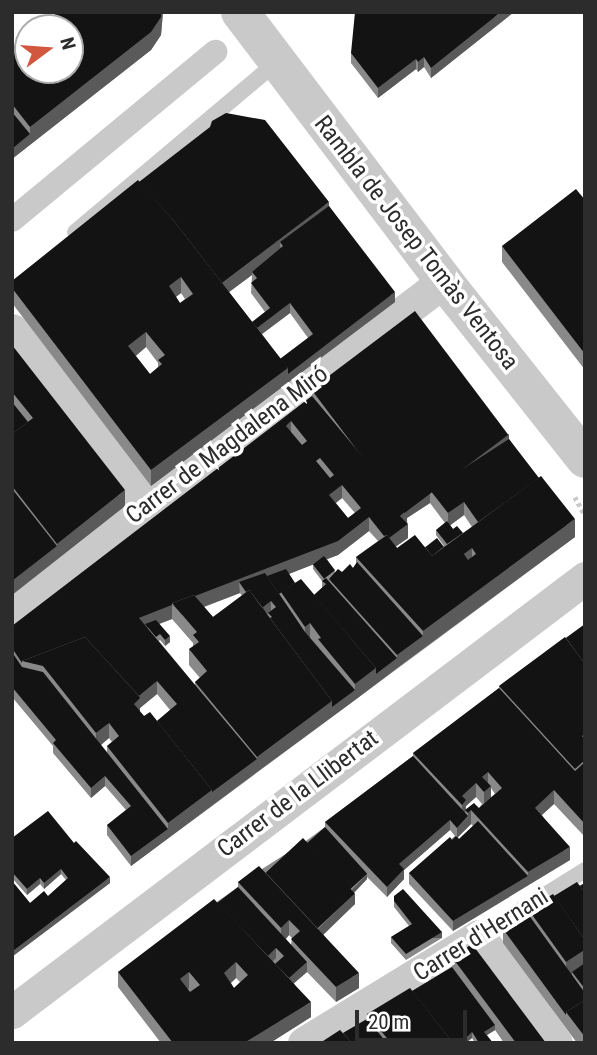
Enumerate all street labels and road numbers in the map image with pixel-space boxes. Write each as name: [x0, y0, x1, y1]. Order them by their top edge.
street label: Rambla de Josep Tomàs Ventosa: [308, 110, 524, 376]
street label: Carrer de Magdalena Miró: [120, 360, 334, 530]
street label: Carrer de la Llibertat: [212, 724, 384, 864]
street label: Carrer d'Hernani: [408, 882, 554, 988]

